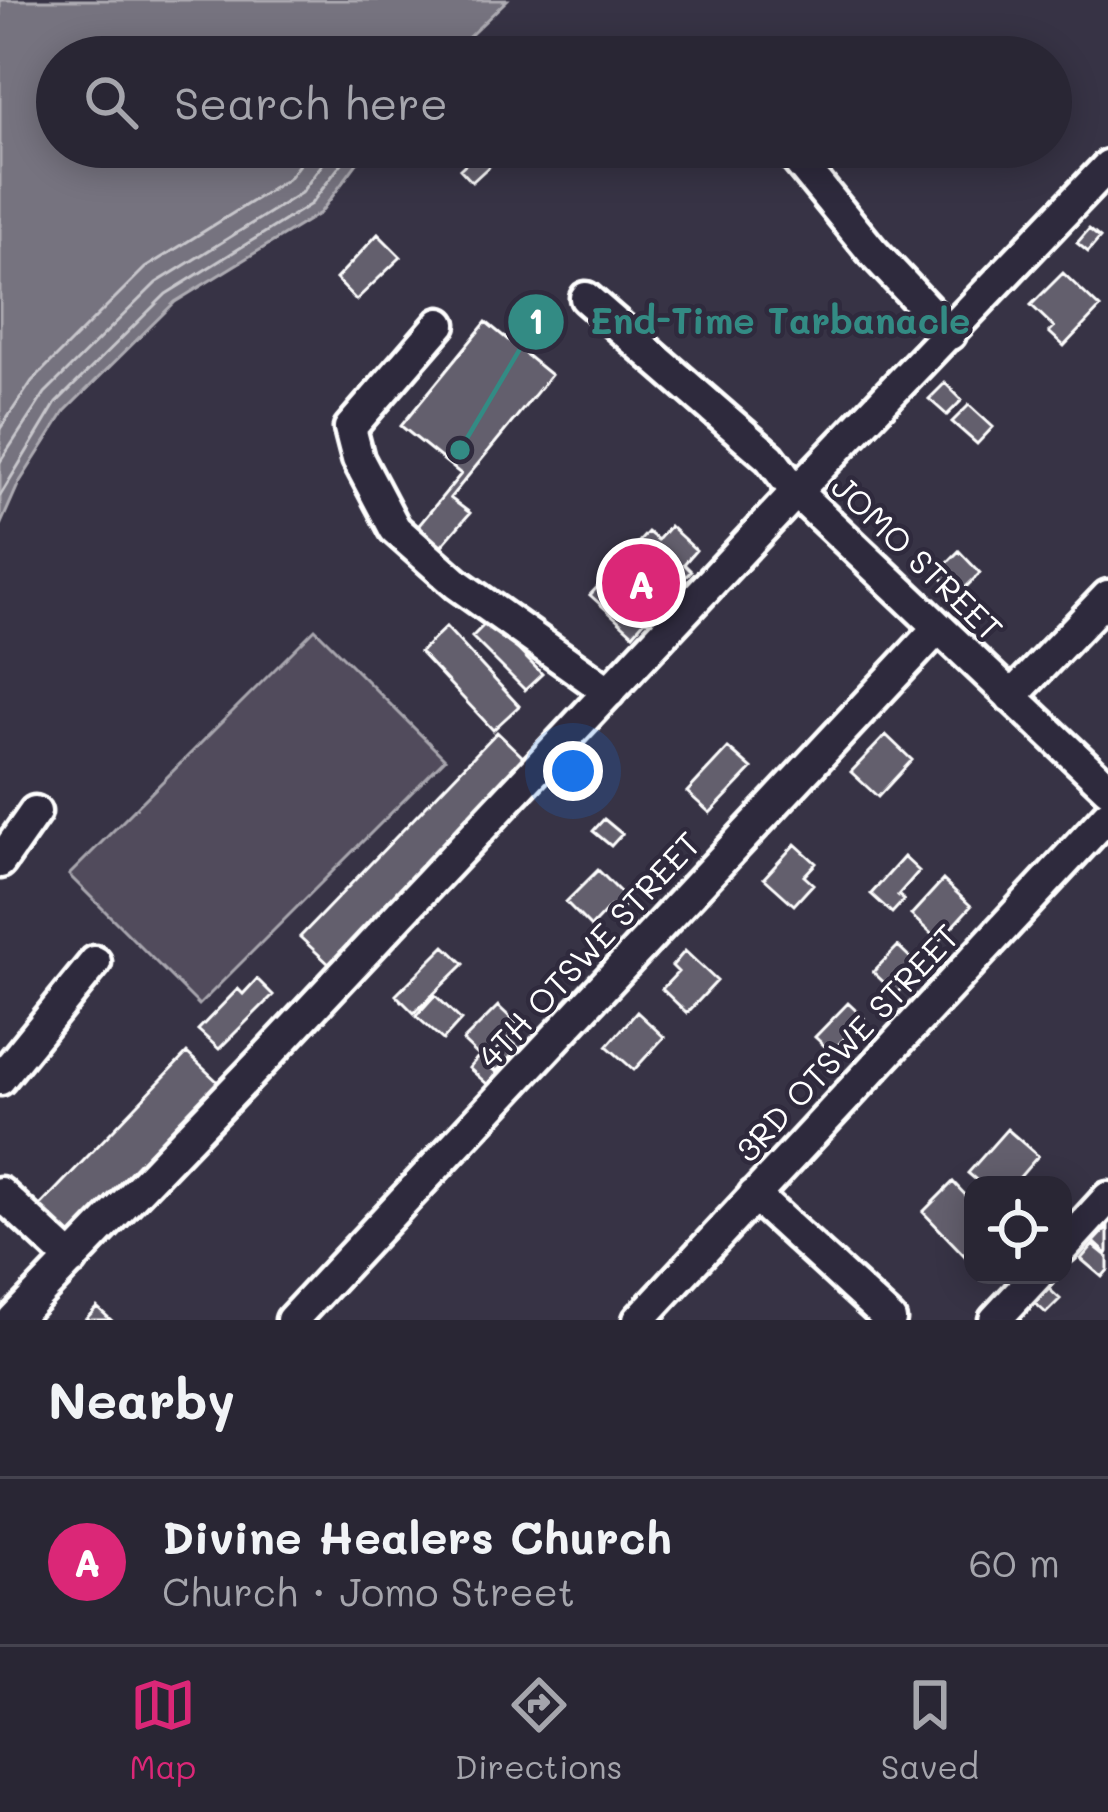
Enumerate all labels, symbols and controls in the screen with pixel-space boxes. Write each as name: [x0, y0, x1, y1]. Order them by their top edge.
search box: [36, 36, 1072, 168]
icon: search: [78, 69, 144, 135]
text: Search here: [174, 73, 448, 131]
callout: End-Time Tarbanacle: [506, 286, 994, 358]
text: 1: [528, 296, 544, 343]
text: End-Time Tarbanacle: [590, 296, 970, 343]
street label: JOMO STREET: [823, 465, 1013, 649]
pin: A: [602, 538, 680, 628]
your location: [543, 741, 603, 801]
street label: 4TH OTSWE STREET: [467, 822, 709, 1076]
street label: 3RD OTSWE STREET: [725, 914, 967, 1170]
map controls: [964, 1176, 1072, 1284]
button: locate: [964, 1176, 1072, 1284]
text: Nearby: [48, 1365, 235, 1432]
text: Divine Healers Church: [162, 1507, 672, 1565]
text: A: [73, 1536, 101, 1587]
text: 60 m: [969, 1536, 1060, 1587]
text: Church · Jomo Street: [162, 1565, 575, 1616]
tab: Map: [129, 1672, 196, 1787]
tab: Directions: [455, 1672, 622, 1787]
tab: Saved: [881, 1672, 979, 1787]

